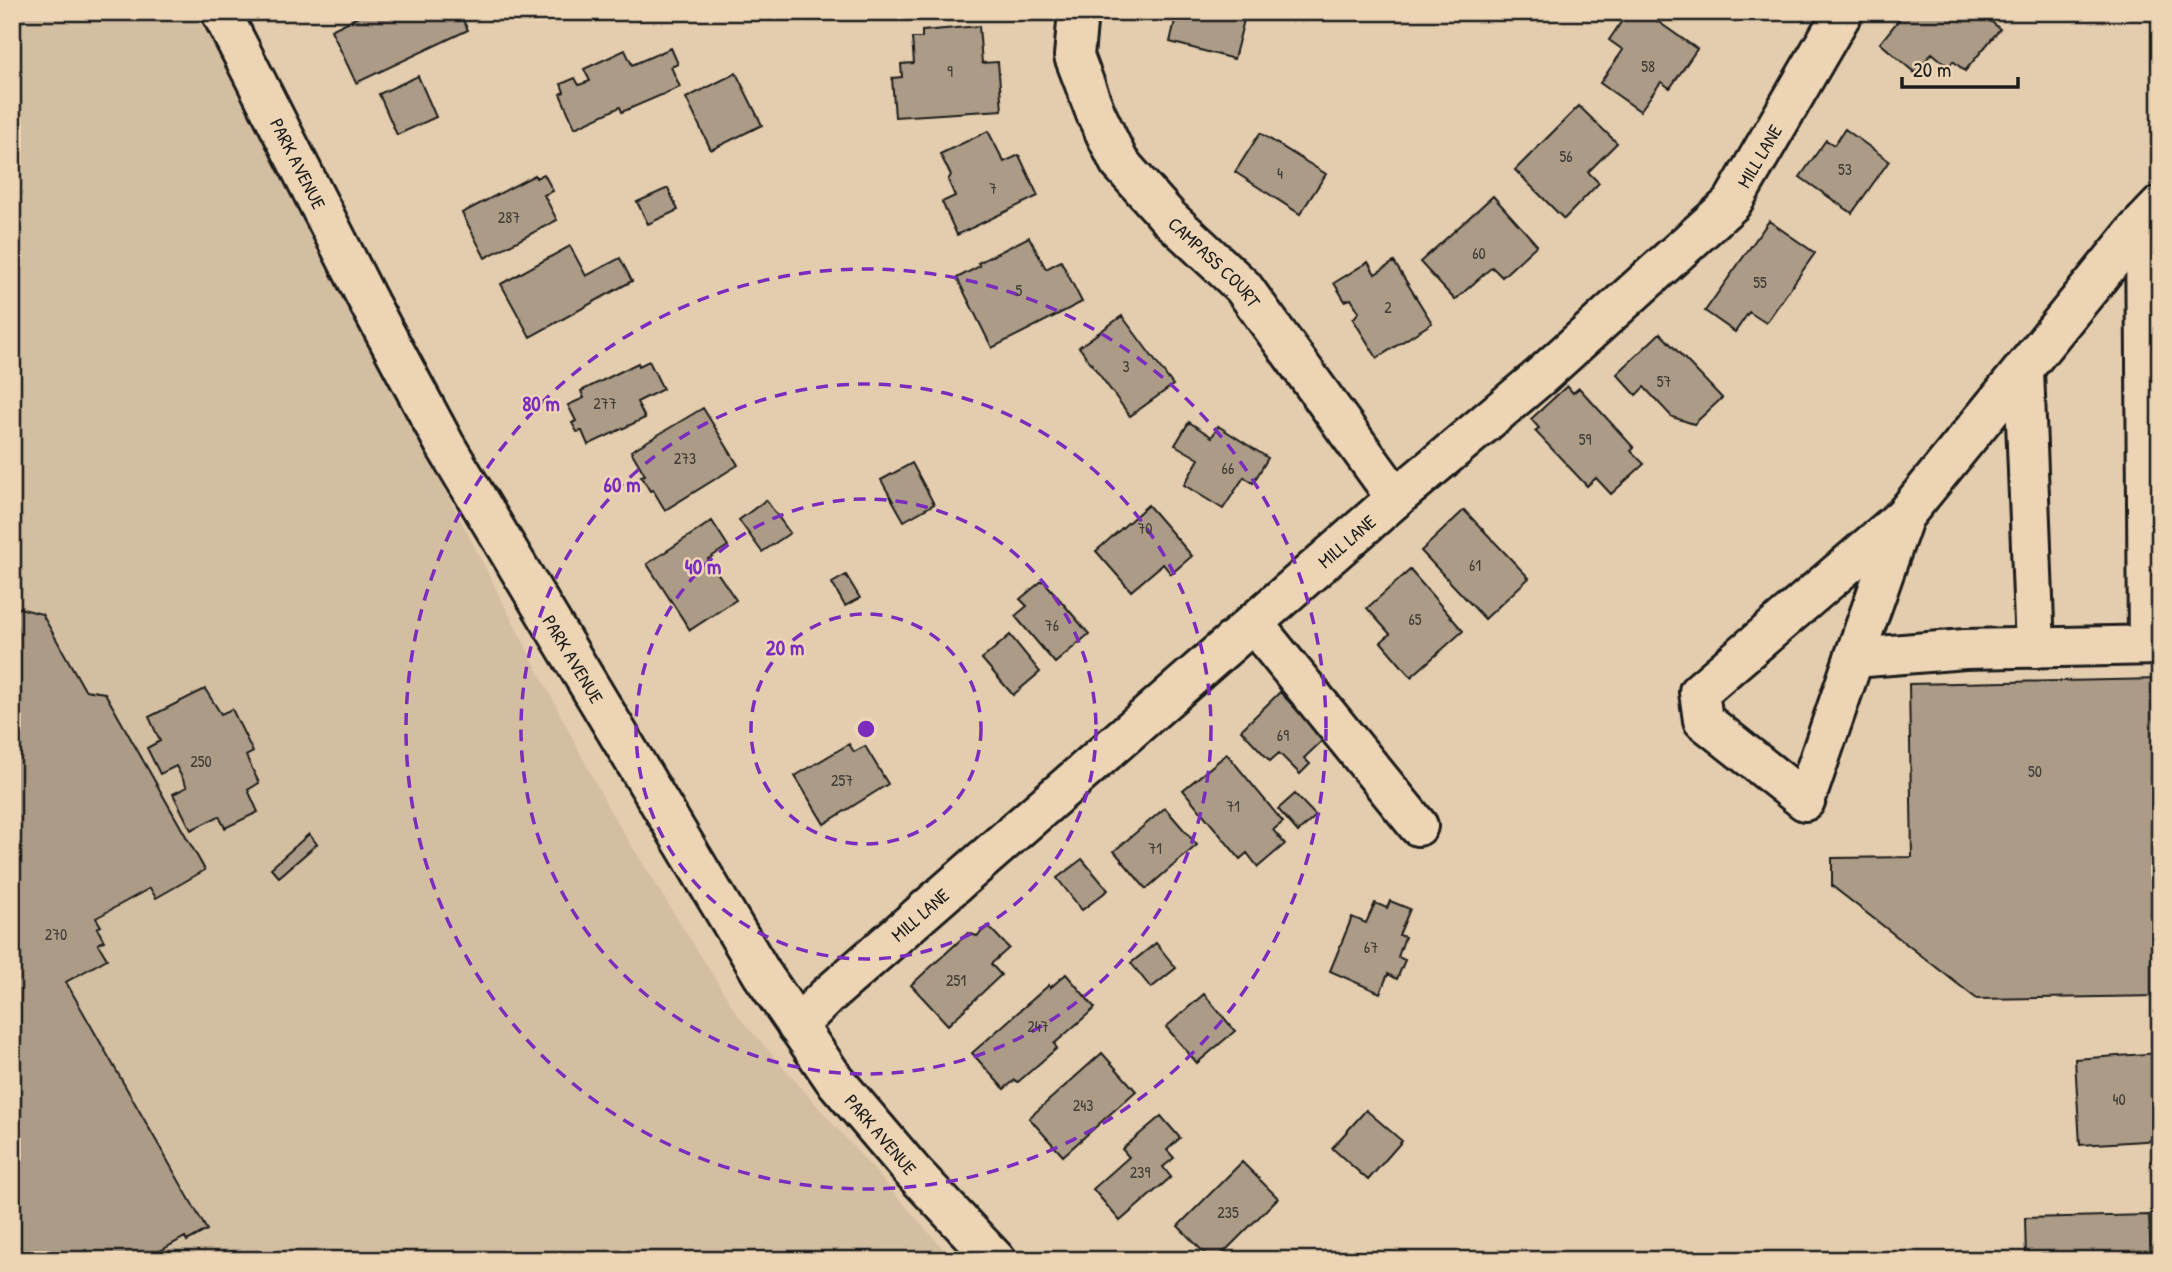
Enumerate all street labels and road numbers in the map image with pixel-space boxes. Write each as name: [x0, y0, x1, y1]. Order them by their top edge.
street label: PARK AVENUE: [264, 114, 332, 214]
street label: MILL LANE: [1731, 119, 1788, 193]
street label: CAMPASS COURT: [1163, 211, 1267, 314]
street label: MILL LANE: [1312, 508, 1382, 574]
street label: PARK AVENUE: [537, 610, 610, 709]
street label: MILL LANE: [885, 882, 955, 947]
street label: PARK AVENUE: [839, 1088, 923, 1181]

